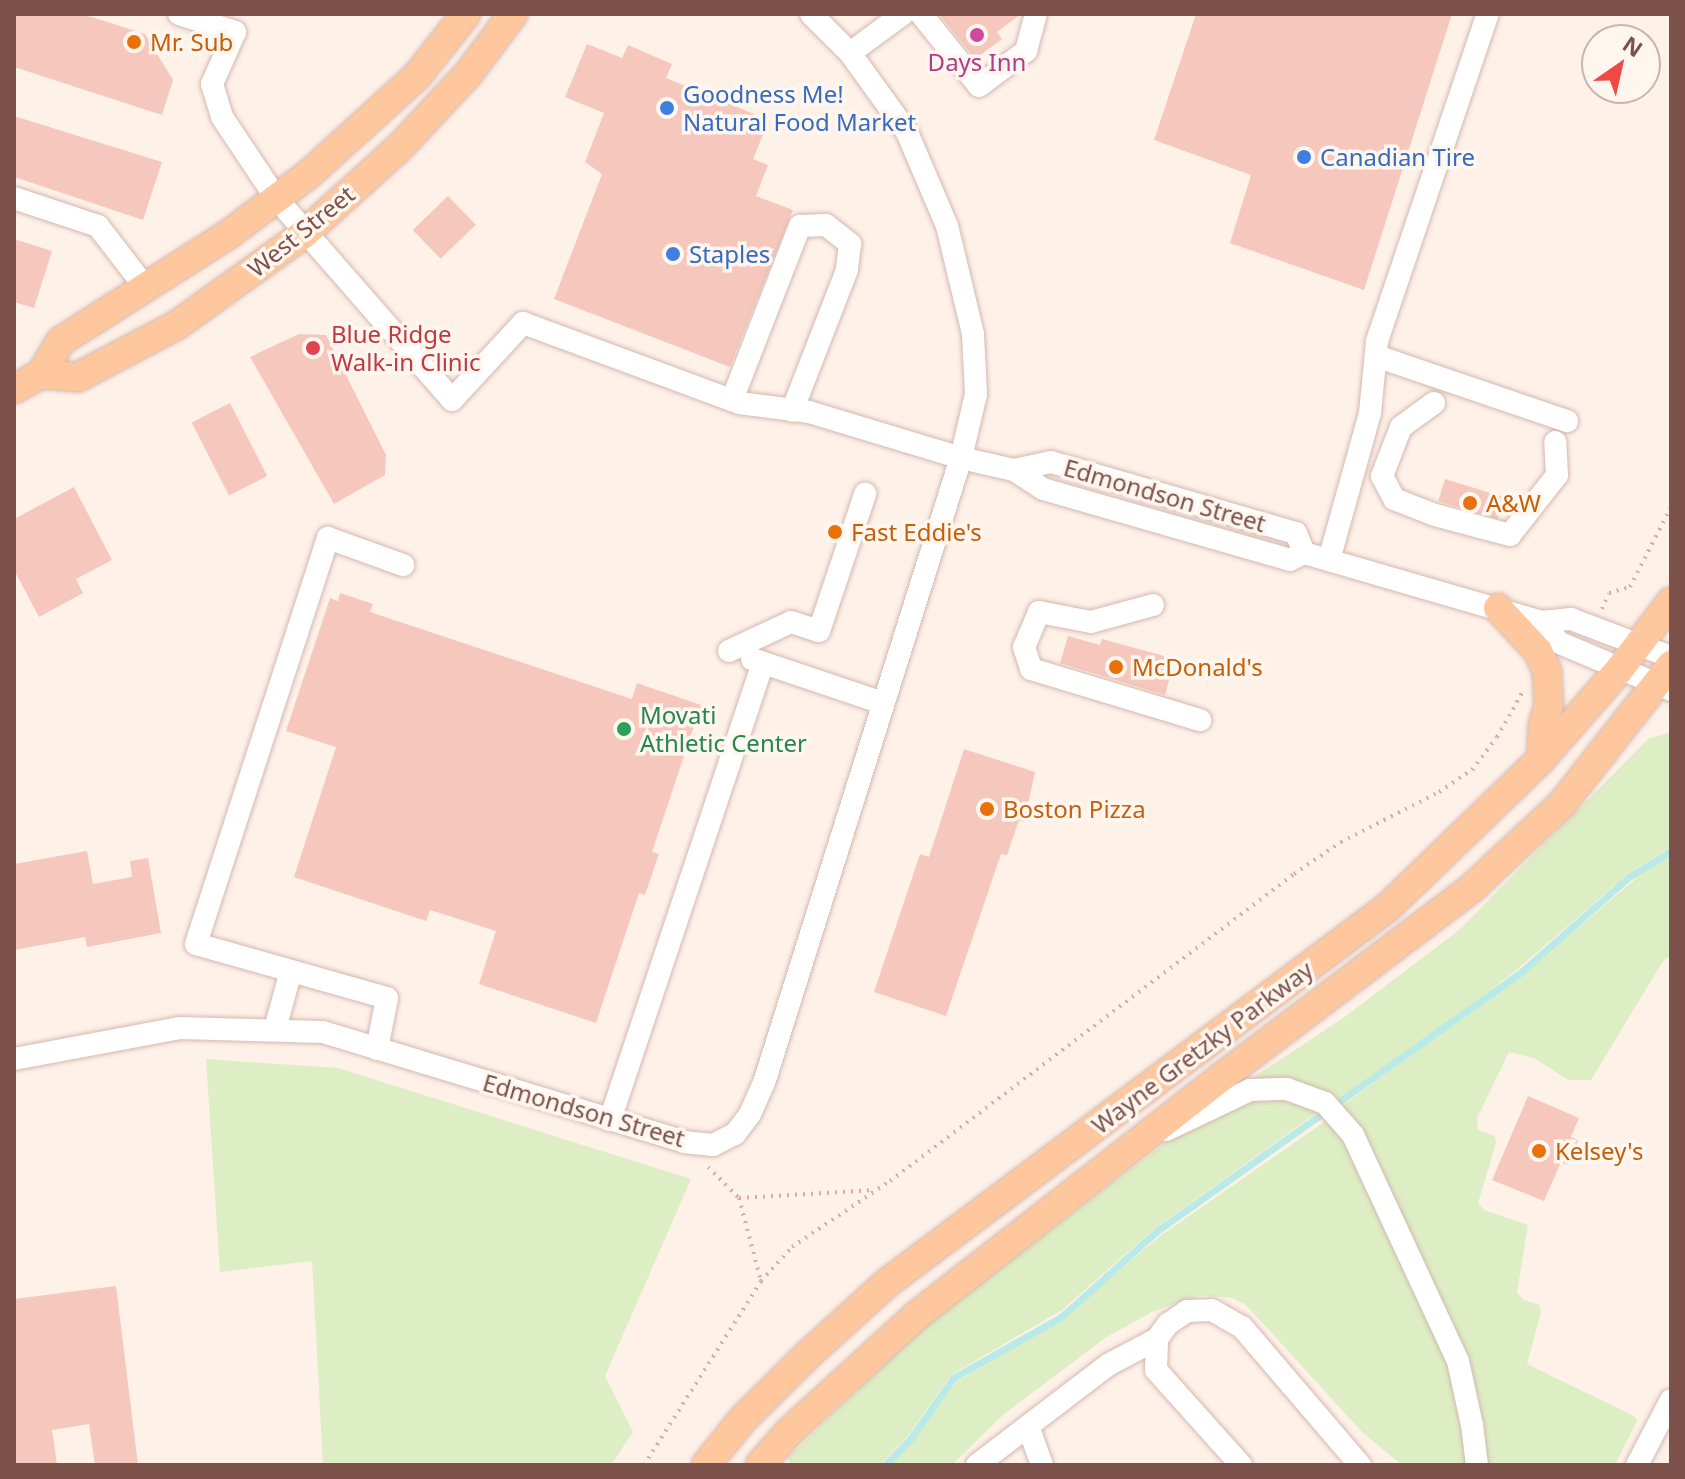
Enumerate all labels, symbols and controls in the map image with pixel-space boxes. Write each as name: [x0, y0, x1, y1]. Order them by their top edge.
north arrow: [1581, 24, 1661, 104]
marker: Days Inn: [968, 26, 986, 44]
place label: Mr. Sub: [150, 28, 233, 56]
text: N: [1617, 28, 1649, 63]
marker: Mr. Sub: [125, 33, 143, 51]
place label: Days Inn: [928, 48, 1026, 76]
place label: Goodness Me! Natural Food Market: [683, 80, 916, 136]
marker: Goodness Me! Natural Food Market: [658, 99, 676, 117]
place label: Canadian Tire: [1320, 143, 1475, 171]
marker: Canadian Tire: [1295, 148, 1313, 166]
street label: West Street: [242, 179, 360, 283]
place label: Staples: [689, 240, 770, 268]
marker: Staples: [664, 245, 682, 263]
place label: Blue Ridge Walk-in Clinic: [331, 320, 480, 376]
marker: Blue Ridge Walk-in Clinic: [302, 337, 324, 359]
street label: Edmondson Street: [1061, 452, 1269, 538]
place label: A&W: [1486, 489, 1541, 517]
marker: A&W: [1461, 494, 1479, 512]
place label: Fast Eddie's: [851, 518, 982, 546]
marker: Fast Eddie's: [826, 523, 844, 541]
place label: McDonald's: [1132, 653, 1263, 681]
marker: McDonald's: [1107, 658, 1125, 676]
place label: Movati Athletic Center: [640, 701, 807, 757]
marker: Movati Athletic Center: [615, 720, 633, 738]
place label: Boston Pizza: [1003, 795, 1146, 823]
marker: Boston Pizza: [978, 800, 996, 818]
street label: Wayne Gretzky Parkway: [1086, 955, 1318, 1139]
street label: Edmondson Street: [480, 1067, 688, 1153]
place label: Kelsey's: [1555, 1137, 1644, 1165]
marker: Kelsey's: [1530, 1142, 1548, 1160]

